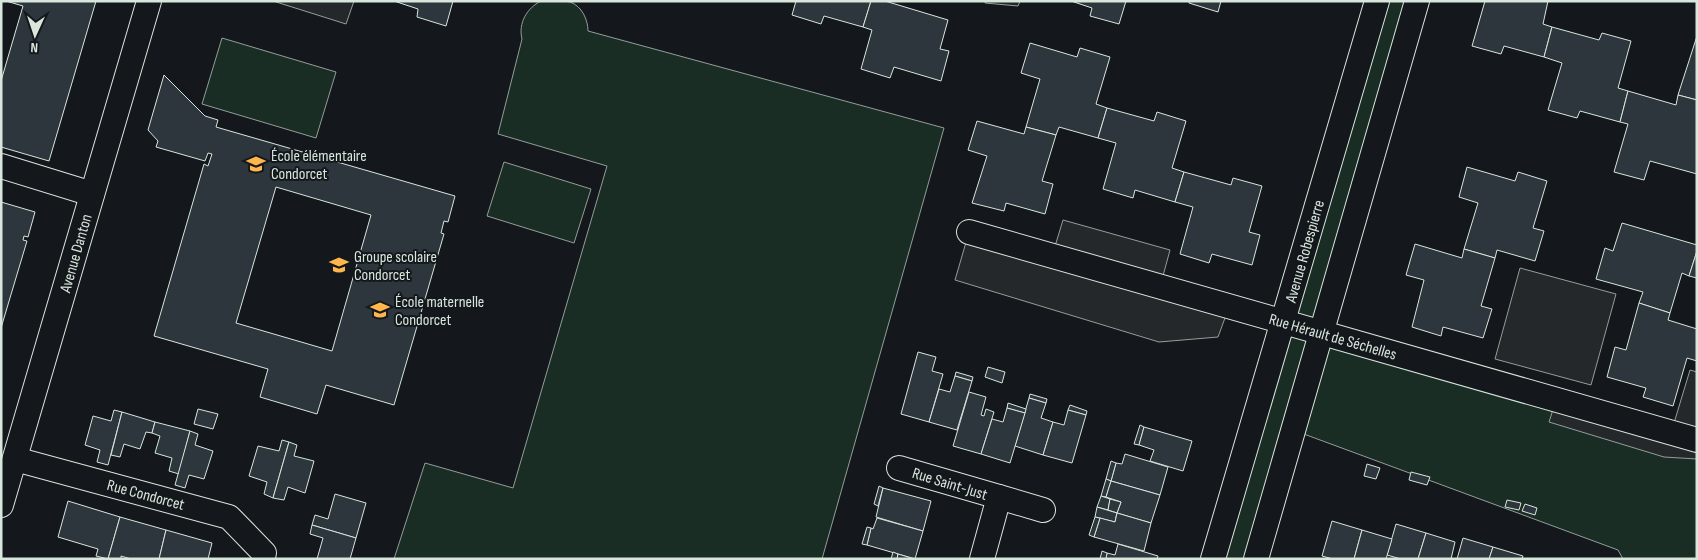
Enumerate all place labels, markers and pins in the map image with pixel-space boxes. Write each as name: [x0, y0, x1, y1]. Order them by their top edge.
place label: École élémentaire Condorcet: [271, 147, 367, 184]
school or university icon: École élémentaire Condorcet: [245, 153, 267, 175]
place label: Groupe scolaire Condorcet: [354, 248, 437, 285]
school or university icon: Groupe scolaire Condorcet: [328, 254, 350, 276]
place label: École maternelle Condorcet: [395, 293, 484, 330]
school or university icon: École maternelle Condorcet: [369, 299, 391, 321]

